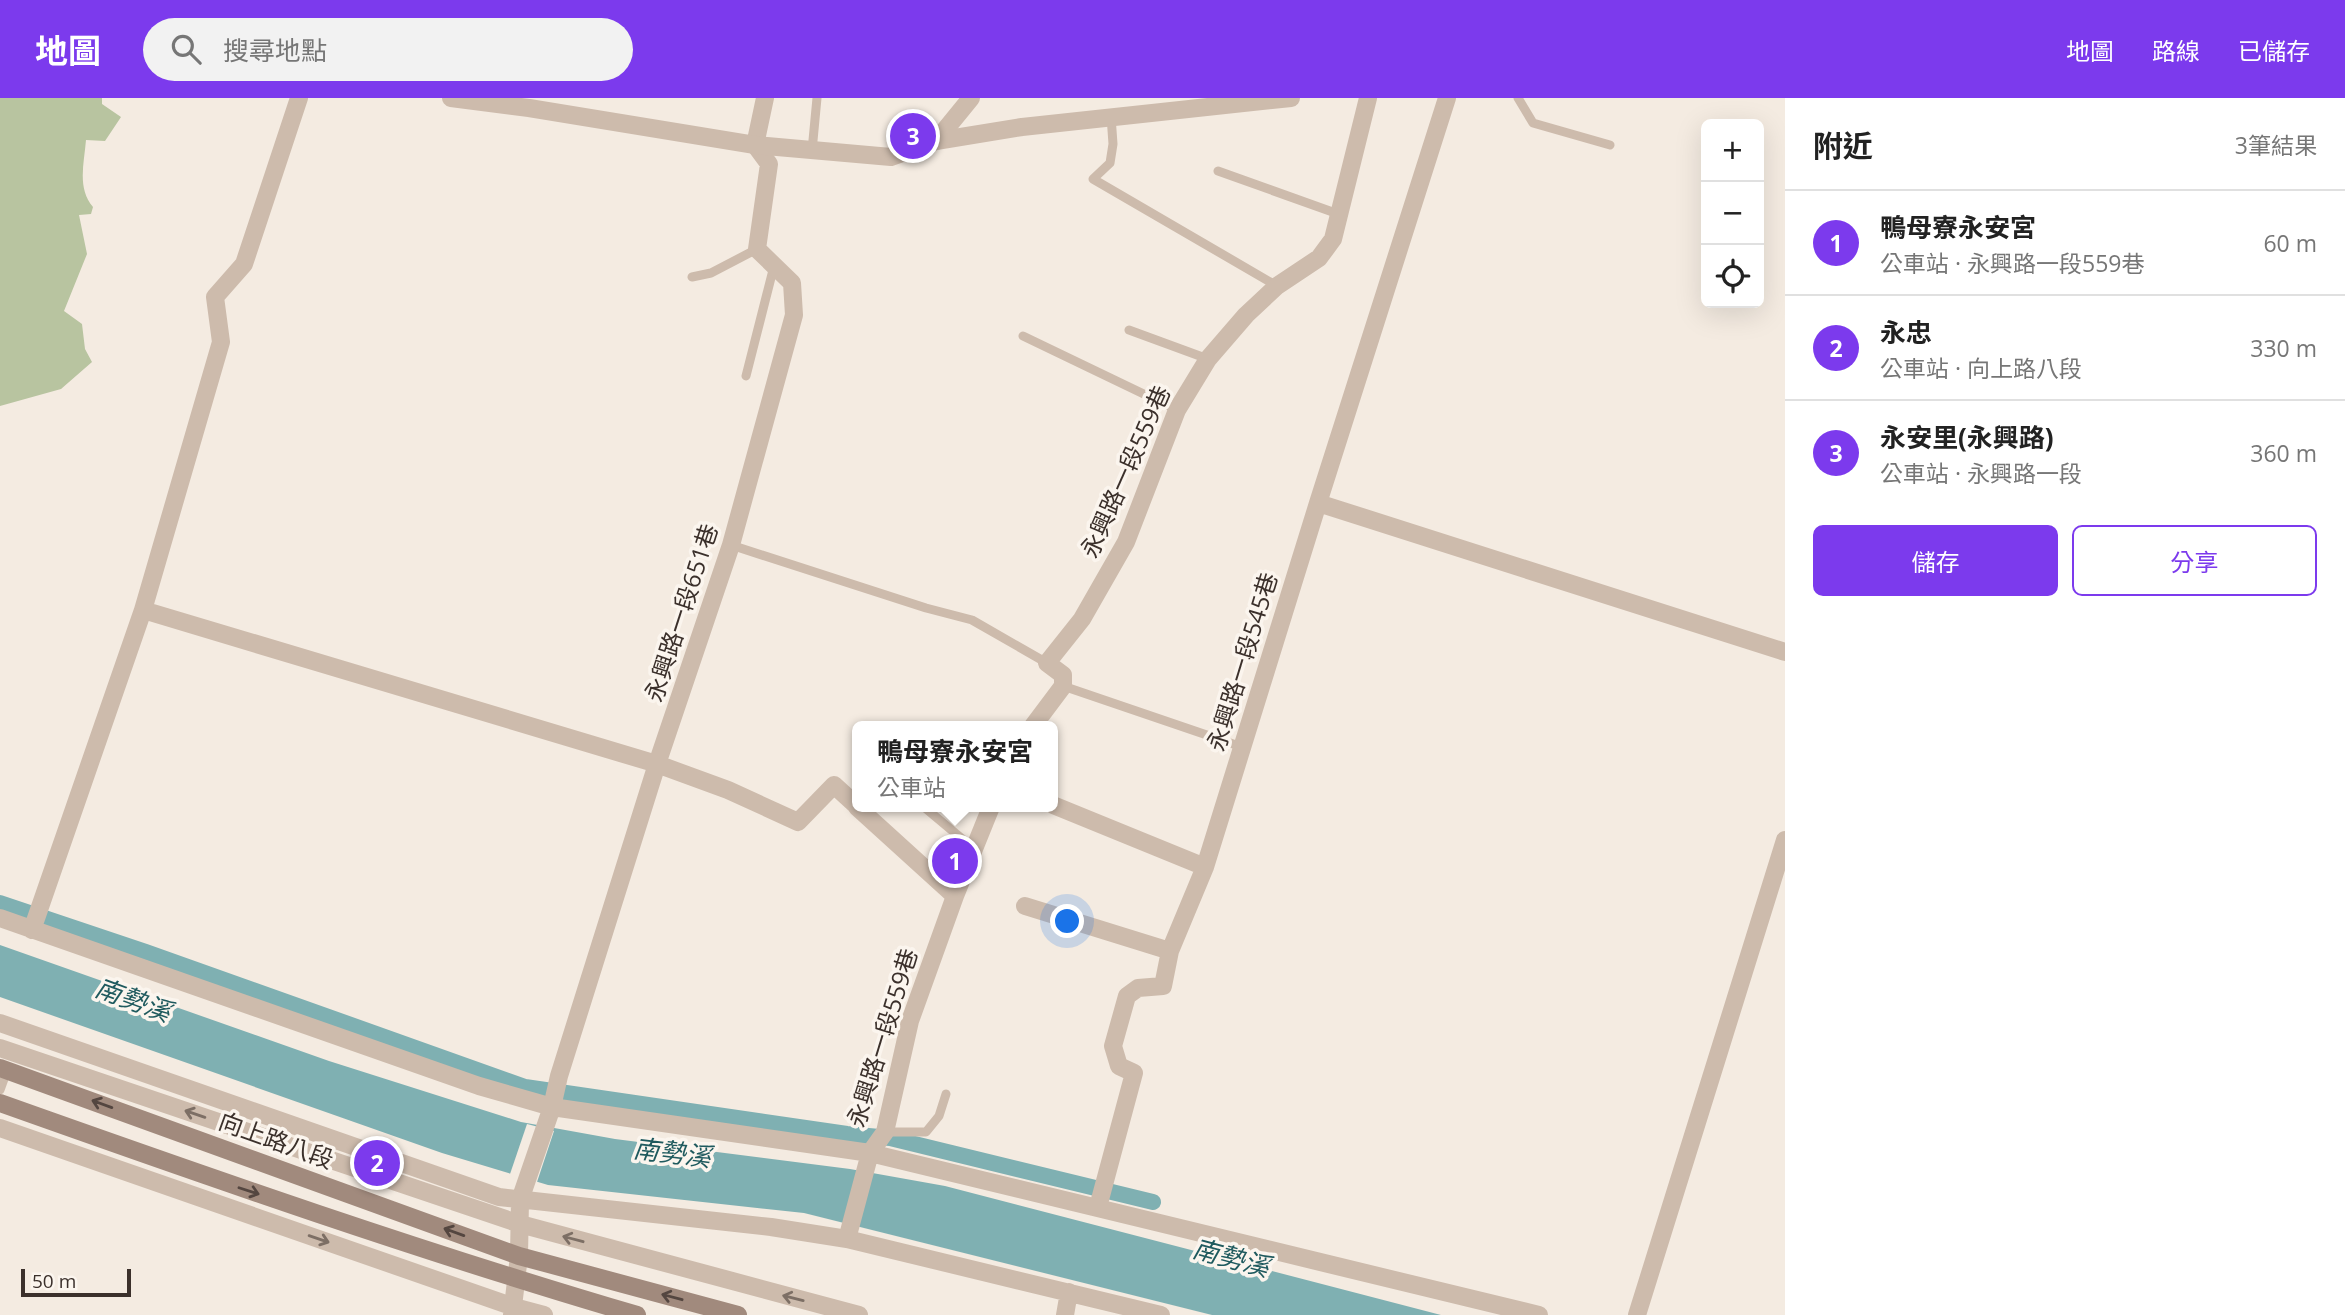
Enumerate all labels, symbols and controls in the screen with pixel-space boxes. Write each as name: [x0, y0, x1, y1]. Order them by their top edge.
search box: [143, 18, 633, 81]
text: 地圖: [35, 28, 101, 73]
icon: search: [167, 30, 205, 68]
text: 搜尋地點: [223, 32, 327, 68]
text: 地圖: [2066, 34, 2114, 67]
text: 路線: [2152, 34, 2200, 67]
text: 已儲存: [2238, 34, 2310, 67]
pin: 3: [890, 110, 936, 162]
map controls: [1701, 119, 1764, 308]
button: +: [1701, 119, 1764, 182]
text: 附近: [1813, 125, 1873, 166]
text: 3筆結果: [2235, 129, 2317, 161]
button: −: [1701, 182, 1764, 245]
text: 鴨母寮永安宮: [1880, 209, 2036, 245]
text: 1: [1829, 227, 1843, 259]
text: 60 m: [2263, 227, 2317, 259]
button: locate: [1701, 245, 1764, 308]
text: 公車站 · 永興路一段559巷: [1880, 247, 2144, 279]
text: 永忠: [1880, 314, 1932, 350]
text: 2: [1829, 332, 1843, 364]
text: 330 m: [2250, 332, 2317, 364]
text: 公車站 · 向上路八段: [1880, 352, 2082, 384]
street label: 永興路一段559巷: [1072, 380, 1177, 563]
text: 永安里(永興路): [1880, 419, 2054, 455]
text: 3: [1829, 437, 1843, 469]
text: 360 m: [2250, 437, 2317, 469]
text: 公車站 · 永興路一段: [1880, 457, 2082, 489]
street label: 永興路一段651巷: [636, 519, 725, 706]
button: 儲存: [1813, 525, 2058, 596]
button: 分享: [2072, 525, 2317, 596]
street label: 永興路一段545巷: [1199, 568, 1284, 755]
popup: [852, 721, 1058, 812]
text: 鴨母寮永安宮: [877, 733, 1033, 769]
text: 公車站: [877, 771, 946, 803]
pin: 1: [932, 835, 978, 887]
your location: [1050, 904, 1084, 938]
street label: 永興路一段559巷: [839, 944, 924, 1131]
water label: 南勢溪: [91, 969, 180, 1031]
one-way arrow: [91, 1097, 113, 1110]
street label: 向上路八段: [214, 1104, 339, 1176]
one-way arrow: [184, 1107, 206, 1119]
water label: 南勢溪: [631, 1129, 717, 1175]
pin: 2: [354, 1137, 400, 1189]
one-way arrow: [238, 1185, 260, 1198]
one-way arrow: [443, 1225, 465, 1237]
water label: 南勢溪: [1189, 1230, 1277, 1286]
one-way arrow: [563, 1232, 585, 1245]
one-way arrow: [308, 1233, 330, 1246]
scale bar: [21, 1266, 131, 1298]
text: 50 m: [32, 1268, 76, 1294]
one-way arrow: [661, 1290, 683, 1303]
one-way arrow: [782, 1291, 805, 1304]

